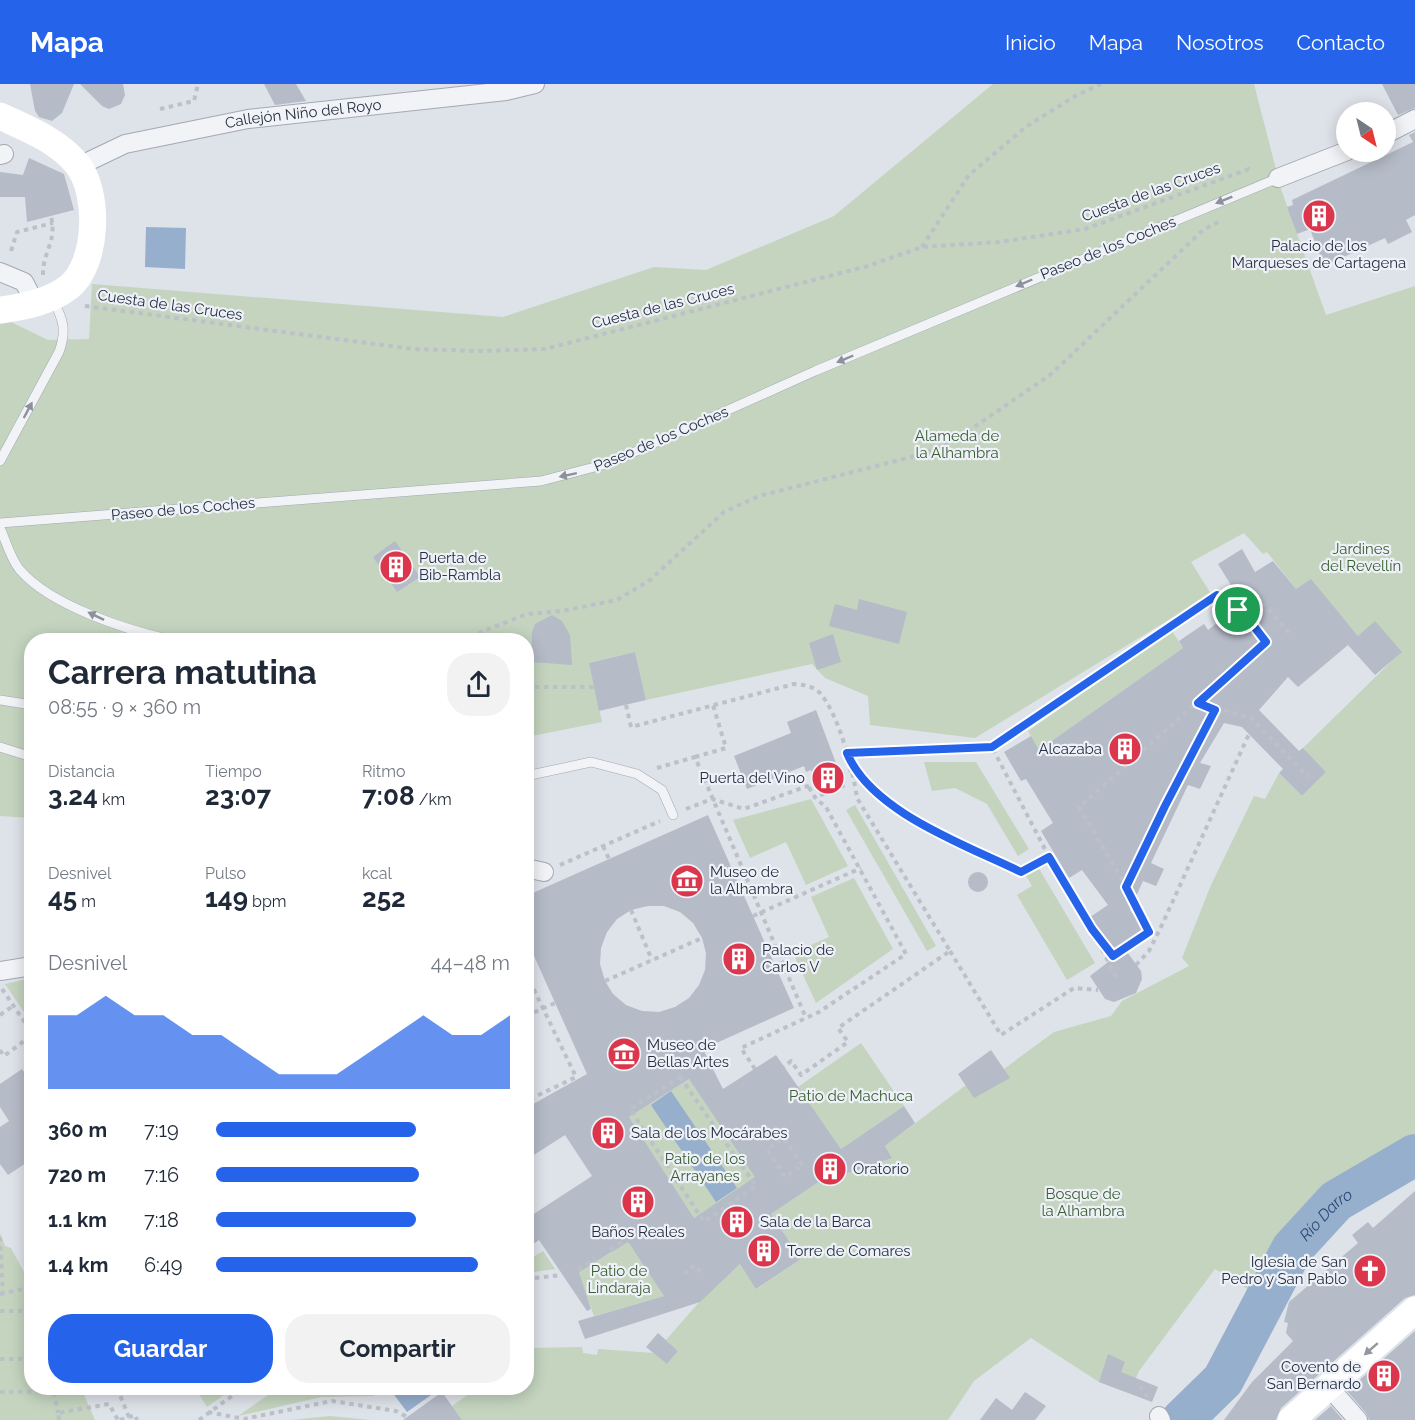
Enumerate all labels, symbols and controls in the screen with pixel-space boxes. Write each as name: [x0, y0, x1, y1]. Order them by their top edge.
text: Mapa: [30, 26, 104, 59]
text: Inicio: [1005, 30, 1056, 55]
text: Mapa: [1089, 30, 1143, 55]
text: Nosotros: [1176, 30, 1264, 55]
text: Contacto: [1297, 30, 1385, 55]
street label: Callejón Niño del Royo: [223, 96, 382, 132]
north arrow: [1336, 102, 1396, 162]
map controls: [1336, 102, 1396, 162]
street label: Cuesta de las Cruces: [1079, 159, 1223, 225]
one-way arrow: [1214, 195, 1232, 205]
building icon: Palacio de los Marqueses de Cartagena: [1301, 198, 1337, 234]
street label: Paseo de los Coches: [1038, 213, 1178, 283]
place label: Palacio de los Marqueses de Cartagena: [1232, 237, 1406, 272]
one-way arrow: [1015, 278, 1033, 288]
street label: Cuesta de las Cruces: [590, 280, 736, 332]
street label: Cuesta de las Cruces: [96, 286, 244, 324]
one-way arrow: [835, 354, 853, 364]
one-way arrow: [23, 401, 33, 418]
street label: Paseo de los Coches: [591, 402, 731, 476]
park label: Alameda de la Alhambra: [915, 427, 999, 462]
one-way arrow: [559, 471, 578, 480]
street label: Paseo de los Coches: [110, 494, 256, 524]
park label: Jardines del Revellín: [1321, 540, 1401, 575]
building icon: Puerta de Bib-Rambla: [378, 549, 414, 585]
place label: Puerta de Bib-Rambla: [419, 549, 501, 584]
pin: [1212, 584, 1263, 635]
icon: arrive: [1221, 593, 1254, 626]
one-way arrow: [88, 612, 105, 621]
text: Carrera matutina: [48, 653, 317, 692]
button: share: [447, 653, 510, 716]
text: 08:55 · 9 × 360 m: [48, 695, 201, 719]
building icon: Alcazaba: [1107, 731, 1143, 767]
place label: Alcazaba: [1038, 740, 1102, 758]
building icon: Puerta del Vino: [810, 760, 846, 796]
text: Distancia: [48, 762, 115, 781]
text: Tiempo: [205, 762, 262, 781]
text: Ritmo: [362, 762, 405, 781]
place label: Puerta del Vino: [699, 769, 805, 787]
text: 3.24: [48, 781, 98, 811]
text: 23:07: [205, 781, 271, 811]
text: 7:08: [362, 781, 415, 811]
text: km: [98, 790, 125, 809]
text: /km: [415, 790, 452, 809]
museum icon: Museo de la Alhambra: [669, 863, 705, 899]
place label: Museo de la Alhambra: [710, 863, 793, 898]
text: Desnivel: [48, 864, 111, 883]
text: Pulso: [205, 864, 246, 883]
text: kcal: [362, 864, 392, 883]
text: 45: [48, 883, 77, 913]
text: 149: [205, 883, 248, 913]
text: 252: [362, 883, 406, 913]
text: m: [77, 892, 96, 911]
text: bpm: [248, 892, 287, 911]
building icon: Palacio de Carlos V: [721, 941, 757, 977]
place label: Palacio de Carlos V: [762, 941, 834, 976]
text: Desnivel: [48, 951, 127, 975]
text: 44–48 m: [431, 951, 510, 975]
museum icon: Museo de Bellas Artes: [606, 1036, 642, 1072]
place label: Museo de Bellas Artes: [647, 1036, 729, 1071]
park label: Patio de Machuca: [789, 1087, 913, 1105]
building icon: Sala de los Mocárabes: [590, 1115, 626, 1151]
text: 360 m: [48, 1118, 107, 1142]
text: 7:19: [144, 1118, 179, 1142]
place label: Sala de los Mocárabes: [631, 1124, 787, 1142]
park label: Patio de los Arrayanes: [665, 1150, 745, 1185]
building icon: Oratorio: [812, 1151, 848, 1187]
place label: Oratorio: [853, 1160, 909, 1178]
text: 720 m: [48, 1163, 106, 1187]
text: 7:16: [144, 1163, 179, 1187]
building icon: Baños Reales: [620, 1184, 656, 1220]
park label: Bosque de la Alhambra: [1041, 1185, 1125, 1220]
water label: Río Darro: [1296, 1185, 1356, 1245]
building icon: Sala de la Barca: [719, 1204, 755, 1240]
text: 1.1 km: [48, 1208, 107, 1232]
text: 7:18: [144, 1208, 179, 1232]
place label: Sala de la Barca: [760, 1213, 871, 1231]
place label: Baños Reales: [591, 1223, 685, 1241]
building icon: Torre de Comares: [746, 1233, 782, 1269]
place label: Torre de Comares: [787, 1242, 911, 1260]
text: 1.4 km: [48, 1253, 108, 1277]
text: 6:49: [144, 1253, 182, 1277]
place label: Iglesia de San Pedro y San Pablo: [1221, 1253, 1347, 1288]
church icon: Iglesia de San Pedro y San Pablo: [1352, 1253, 1388, 1289]
park label: Patio de Lindaraja: [587, 1262, 651, 1297]
button: Guardar: [48, 1314, 273, 1383]
button: Compartir: [285, 1314, 510, 1383]
one-way arrow: [1364, 1342, 1379, 1355]
place label: Covento de San Bernardo: [1267, 1358, 1361, 1393]
building icon: Covento de San Bernardo: [1366, 1358, 1402, 1394]

